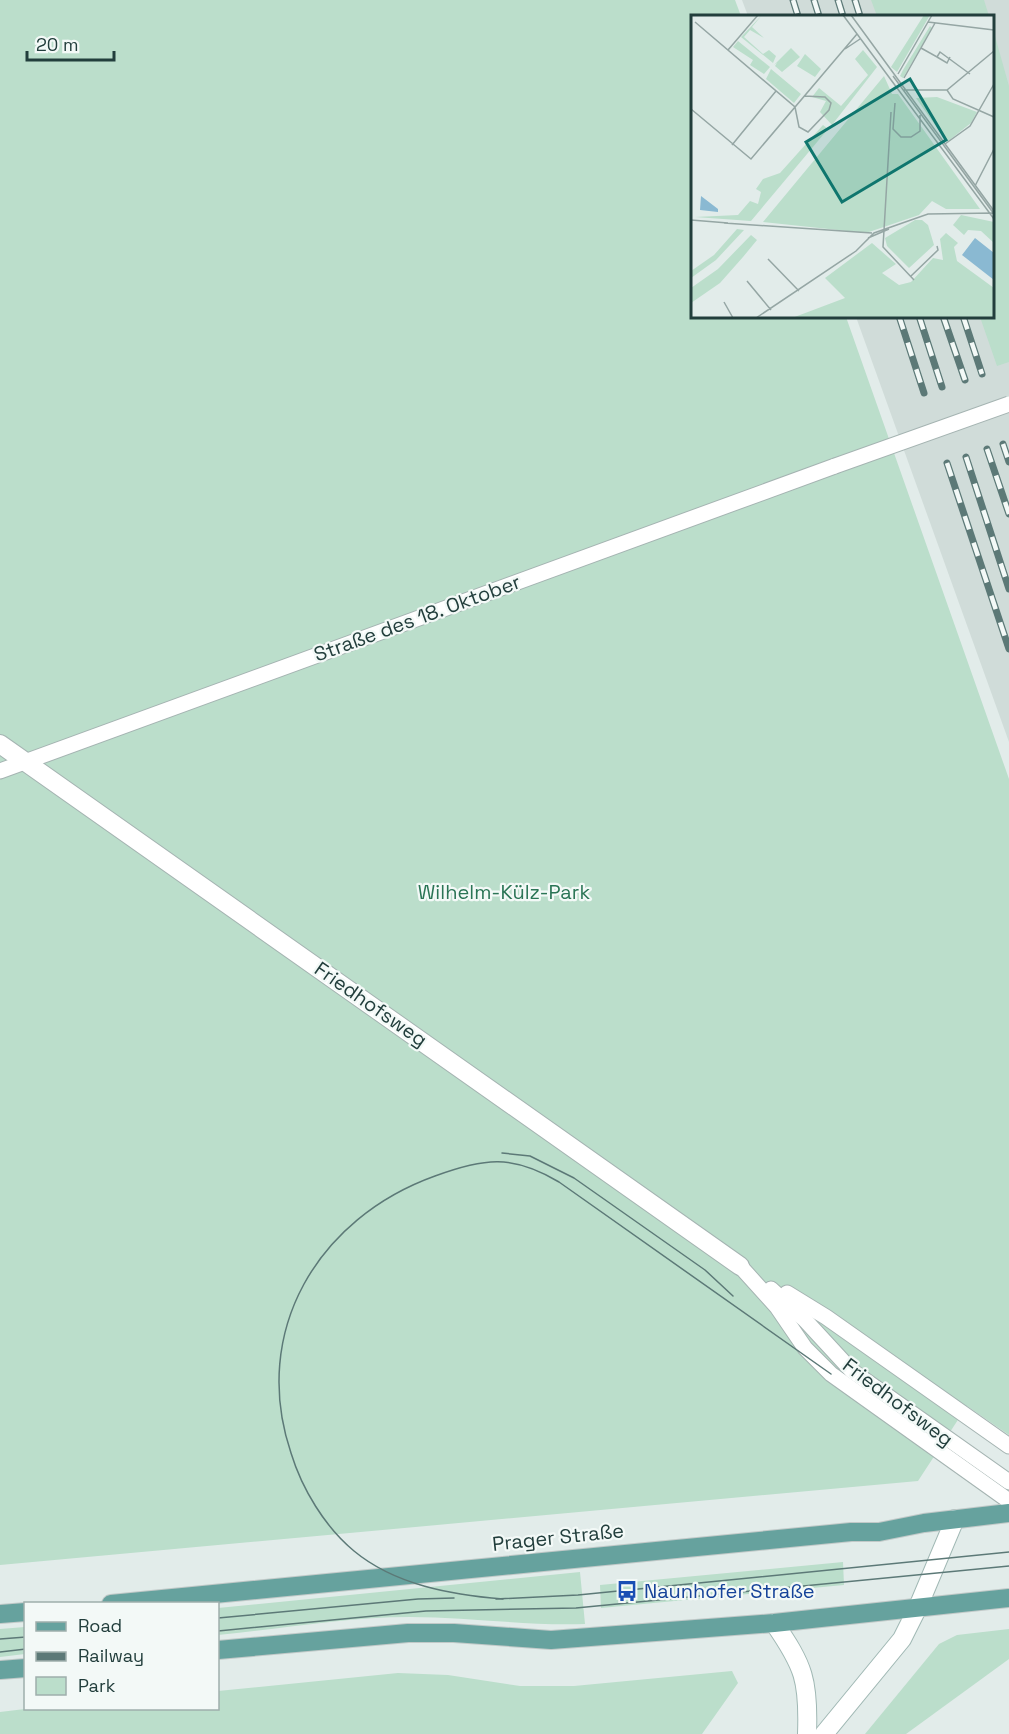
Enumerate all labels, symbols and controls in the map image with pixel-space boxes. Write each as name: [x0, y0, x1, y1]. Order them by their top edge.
inset map: [691, 15, 994, 318]
scale bar: [27, 24, 114, 62]
text: 20 m: [36, 33, 79, 56]
street label: Straße des 18. Oktober: [310, 568, 524, 668]
park label: Wilhelm-Külz-Park: [418, 879, 590, 905]
street label: Friedhofsweg: [310, 956, 432, 1052]
street label: Friedhofsweg: [838, 1352, 958, 1452]
street label: Prager Straße: [491, 1517, 625, 1557]
place label: Naunhofer Straße: [644, 1578, 815, 1604]
bus stop icon: Naunhofer Straße: [615, 1579, 639, 1603]
legend: [24, 1602, 219, 1710]
text: Road: [78, 1614, 122, 1637]
text: Railway: [78, 1644, 144, 1667]
text: Park: [78, 1674, 116, 1697]

